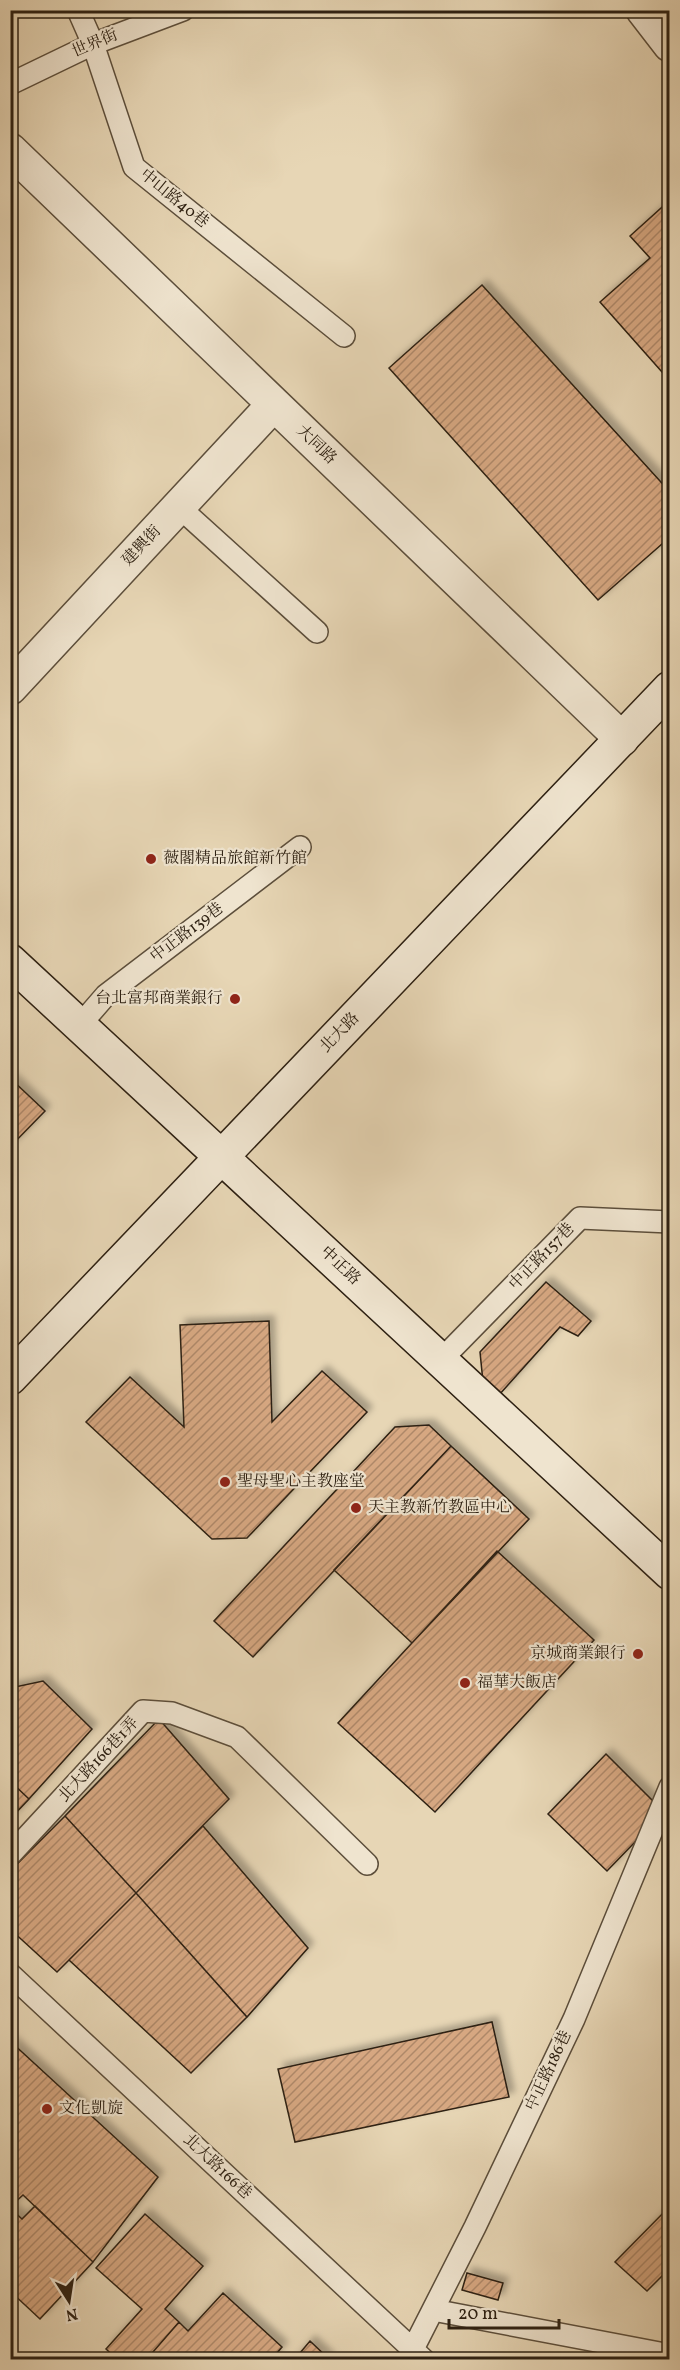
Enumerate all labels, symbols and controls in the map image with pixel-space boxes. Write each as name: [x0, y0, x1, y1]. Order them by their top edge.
street label: 世界街: [69, 24, 121, 64]
street label: 中山路40巷: [135, 164, 213, 234]
street label: 大同路: [291, 420, 341, 470]
street label: 建興街: [118, 521, 166, 571]
place label: 薇閣精品旅館新竹館: [163, 848, 307, 870]
marker: 薇閣精品旅館新竹館: [144, 852, 158, 866]
street label: 中正路139巷: [146, 898, 228, 968]
place label: 台北富邦商業銀行: [95, 988, 223, 1010]
marker: 台北富邦商業銀行: [228, 992, 242, 1006]
street label: 北大路: [315, 1008, 365, 1058]
street label: 中正路157巷: [504, 1219, 580, 1295]
street label: 中正路: [315, 1242, 365, 1290]
place label: 聖母聖心主教座堂: [237, 1471, 365, 1493]
marker: 聖母聖心主教座堂: [218, 1475, 232, 1489]
place label: 天主教新竹教區中心: [368, 1497, 512, 1519]
marker: 天主教新竹教區中心: [349, 1501, 363, 1515]
place label: 京城商業銀行: [530, 1643, 626, 1665]
marker: 京城商業銀行: [631, 1647, 645, 1661]
place label: 福華大飯店: [477, 1672, 557, 1694]
marker: 福華大飯店: [458, 1676, 472, 1690]
street label: 北大路166巷1弄: [54, 1713, 144, 1807]
street label: 中正路186巷: [521, 2027, 577, 2115]
place label: 文化凱旋: [59, 2098, 123, 2120]
marker: 文化凱旋: [40, 2102, 54, 2116]
street label: 北大路166巷: [178, 2129, 256, 2205]
north arrow: [39, 2271, 99, 2331]
scale bar: [449, 2292, 558, 2330]
text: N: [63, 2302, 80, 2326]
text: 20 m: [458, 2302, 498, 2327]

